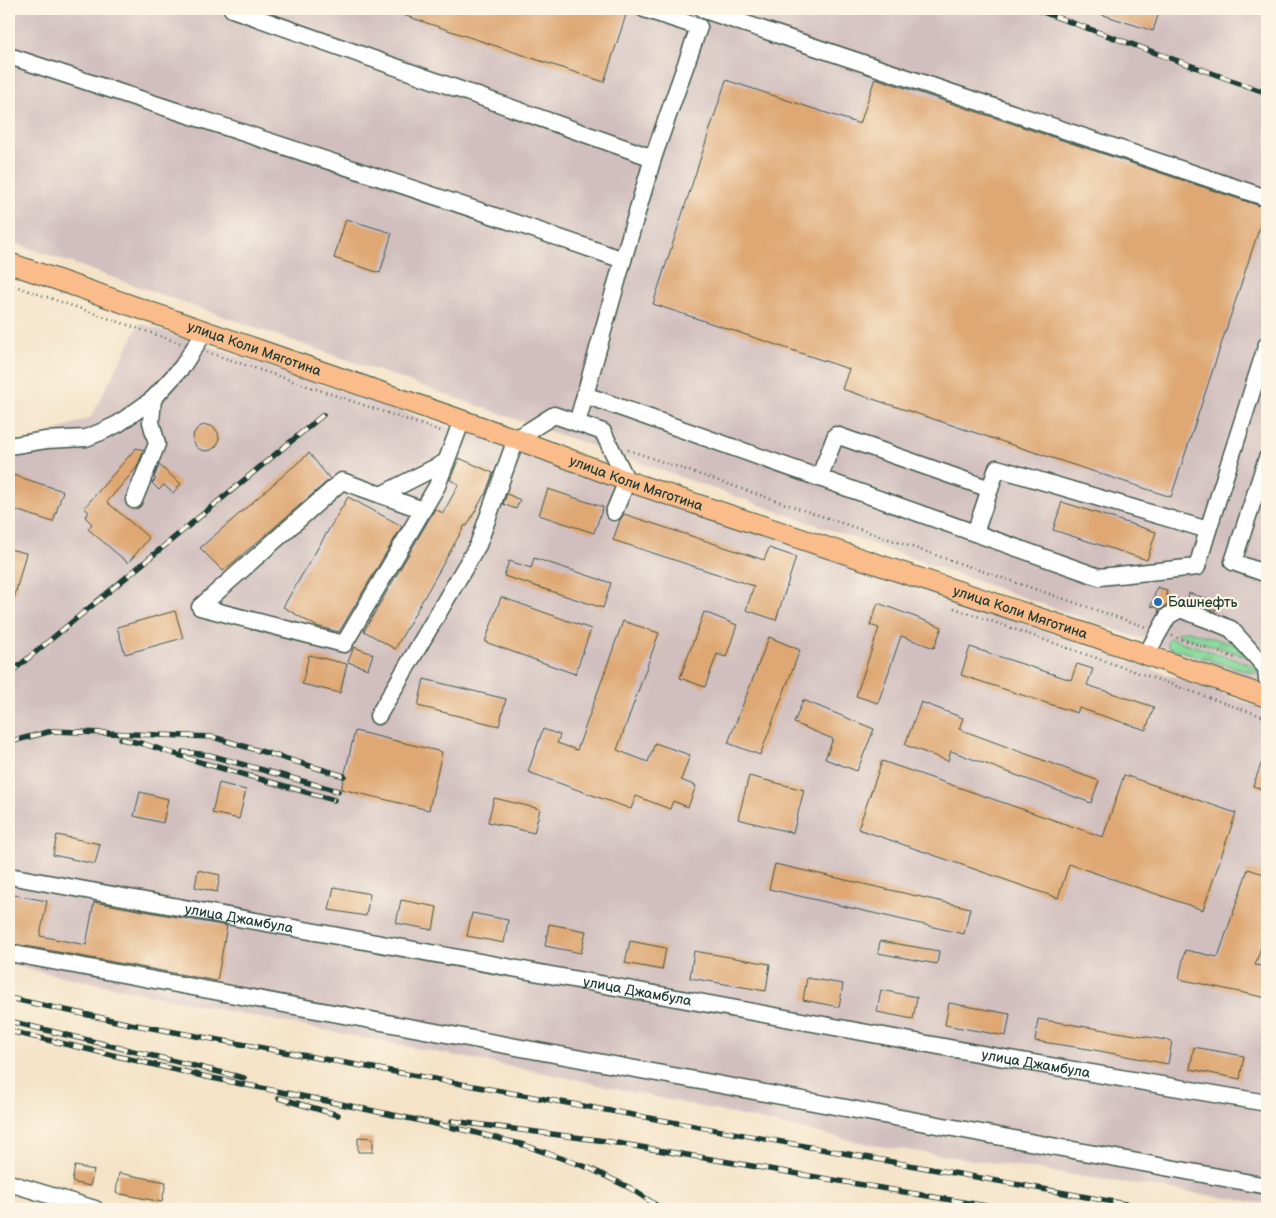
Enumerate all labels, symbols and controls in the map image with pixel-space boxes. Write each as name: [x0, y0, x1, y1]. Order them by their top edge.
street label: улица Коли Мяготина: [185, 318, 324, 380]
street label: улица Коли Мяготина: [567, 452, 706, 515]
street label: улица Коли Мяготина: [951, 582, 1090, 643]
place label: Башнефть: [1168, 594, 1237, 611]
marker: Башнефть: [1152, 596, 1164, 608]
street label: улица Джамбула: [184, 900, 295, 937]
street label: улица Джамбула: [582, 973, 694, 1010]
street label: улица Джамбула: [980, 1046, 1092, 1082]

